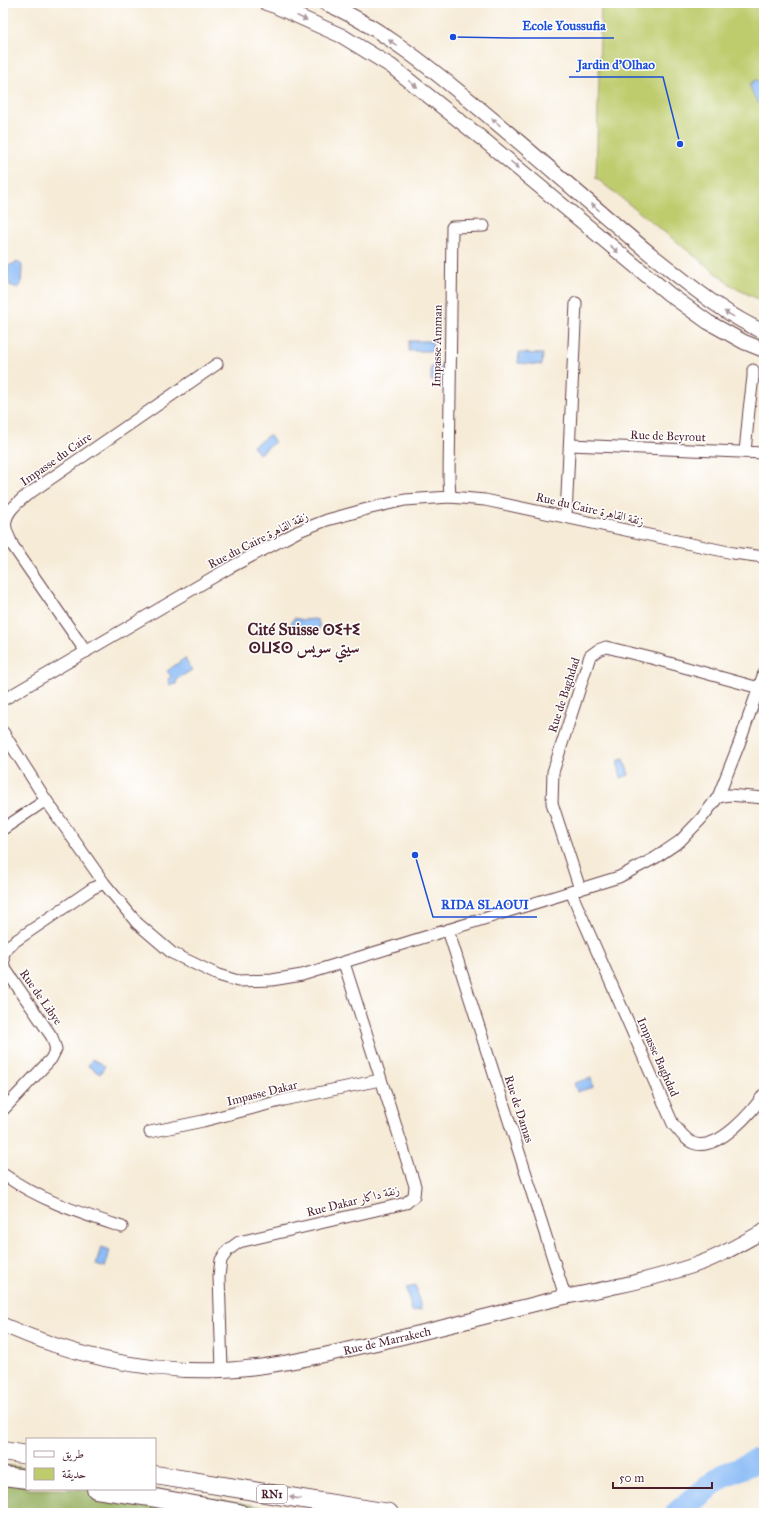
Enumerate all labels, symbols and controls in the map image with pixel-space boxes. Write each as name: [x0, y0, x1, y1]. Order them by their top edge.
callout: Ecole Youssufia: [514, 13, 614, 38]
one-way arrow: [296, 15, 308, 21]
text: Ecole Youssufia: [522, 18, 606, 34]
one-way arrow: [388, 39, 399, 47]
callout: Jardin d'Olhao: [569, 52, 663, 77]
text: Jardin d'Olhao: [575, 57, 655, 73]
one-way arrow: [408, 80, 419, 88]
one-way arrow: [492, 118, 501, 127]
one-way arrow: [510, 161, 520, 170]
one-way arrow: [589, 202, 600, 211]
one-way arrow: [609, 244, 620, 253]
street label: Impasse Amman: [429, 304, 445, 387]
one-way arrow: [724, 310, 735, 317]
street label: Rue de Beyrout: [630, 428, 707, 444]
street label: Impasse du Caire: [18, 429, 94, 489]
street label: Rue du Caire زنقة القاهرة: [534, 490, 646, 529]
street label: Rue du Caire زنقة القاهرة: [206, 509, 311, 572]
district label: Cité Suisse ⵙⵉⵜⵉ ⵙⵡⵉⵙ سيتي سويس: [248, 620, 360, 663]
street label: Rue de Baghdad: [545, 656, 584, 735]
callout: RIDA SLAOUI: [433, 892, 537, 917]
text: RIDA SLAOUI: [441, 897, 529, 913]
street label: Rue de Libye: [17, 967, 65, 1027]
street label: Impasse Baghdad: [633, 1015, 682, 1099]
street label: Rue de Damas: [502, 1074, 536, 1144]
street label: Impasse Dakar: [225, 1077, 299, 1109]
street label: Rue Dakar زنقة داكار: [305, 1183, 401, 1219]
street label: Rue de Marrakech: [342, 1324, 433, 1358]
legend: [26, 1438, 156, 1490]
text: طريق: [62, 1447, 84, 1462]
scale bar: [613, 1464, 712, 1490]
text: حديقة: [62, 1467, 86, 1482]
text: 50 m: [619, 1471, 644, 1485]
road number: RN1: [257, 1485, 287, 1503]
one-way arrow: [289, 1495, 302, 1501]

